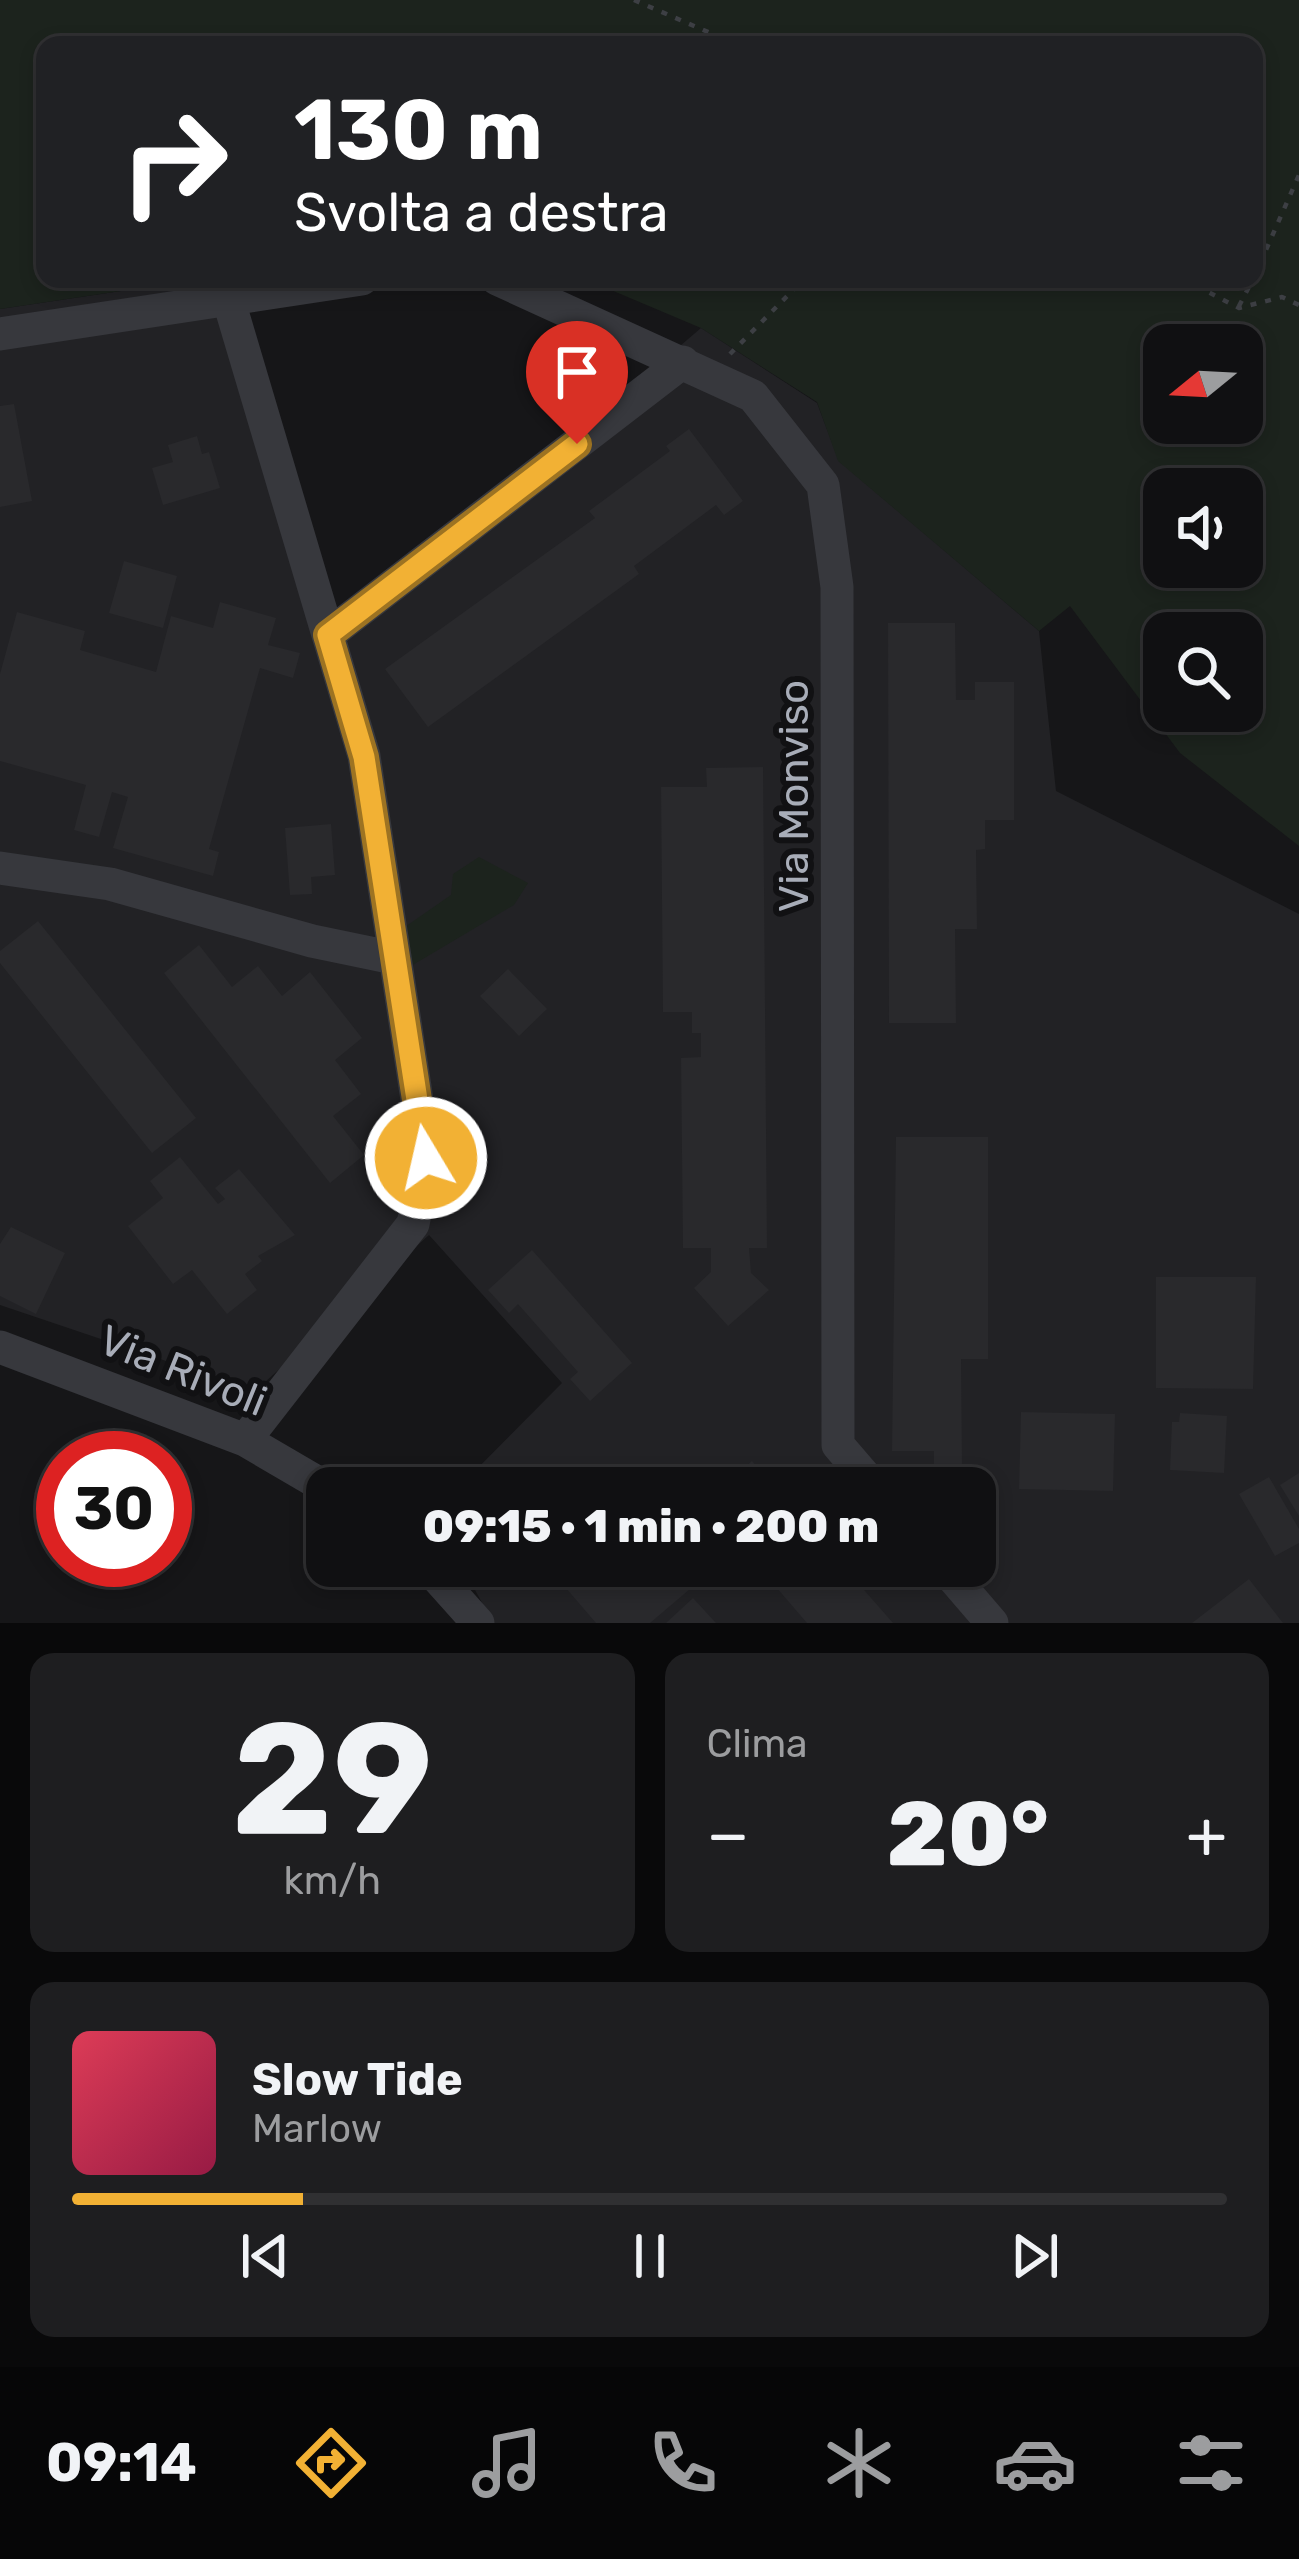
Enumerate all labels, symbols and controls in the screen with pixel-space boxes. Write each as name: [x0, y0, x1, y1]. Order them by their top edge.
text: 130 m: [294, 80, 543, 180]
icon: right: [96, 84, 252, 240]
text: Svolta a destra: [294, 181, 668, 245]
pin: [526, 321, 628, 444]
north arrow: [1143, 324, 1263, 444]
map controls: [1143, 324, 1263, 732]
icon: arrive: [544, 339, 610, 405]
button: sound: [1143, 468, 1263, 588]
button: search: [1143, 612, 1263, 732]
street label: Via Monviso: [769, 680, 819, 912]
position arrow: [363, 1095, 489, 1221]
street label: Via Rivoli: [92, 1315, 273, 1427]
speed limit sign: 30: [36, 1431, 192, 1587]
text: 09:15 · 1 min · 200 m: [423, 1500, 879, 1553]
text: 29: [232, 1687, 433, 1872]
text: Clima: [707, 1721, 808, 1767]
text: 20°: [887, 1781, 1048, 1888]
text: −: [707, 1795, 749, 1874]
text: +: [1186, 1795, 1227, 1874]
text: km/h: [284, 1858, 381, 1904]
text: Slow Tide: [252, 2053, 463, 2106]
text: Marlow: [252, 2106, 382, 2152]
icon: previous: [232, 2223, 298, 2289]
icon: pause: [617, 2223, 683, 2289]
icon: next: [1002, 2223, 1068, 2289]
icon: directions: [289, 2421, 373, 2505]
icon: music: [465, 2421, 549, 2505]
icon: phone: [641, 2421, 725, 2505]
icon: climate: [817, 2421, 901, 2505]
icon: car: [993, 2421, 1077, 2505]
icon: filters: [1169, 2421, 1253, 2505]
text: 09:14: [46, 2431, 197, 2495]

